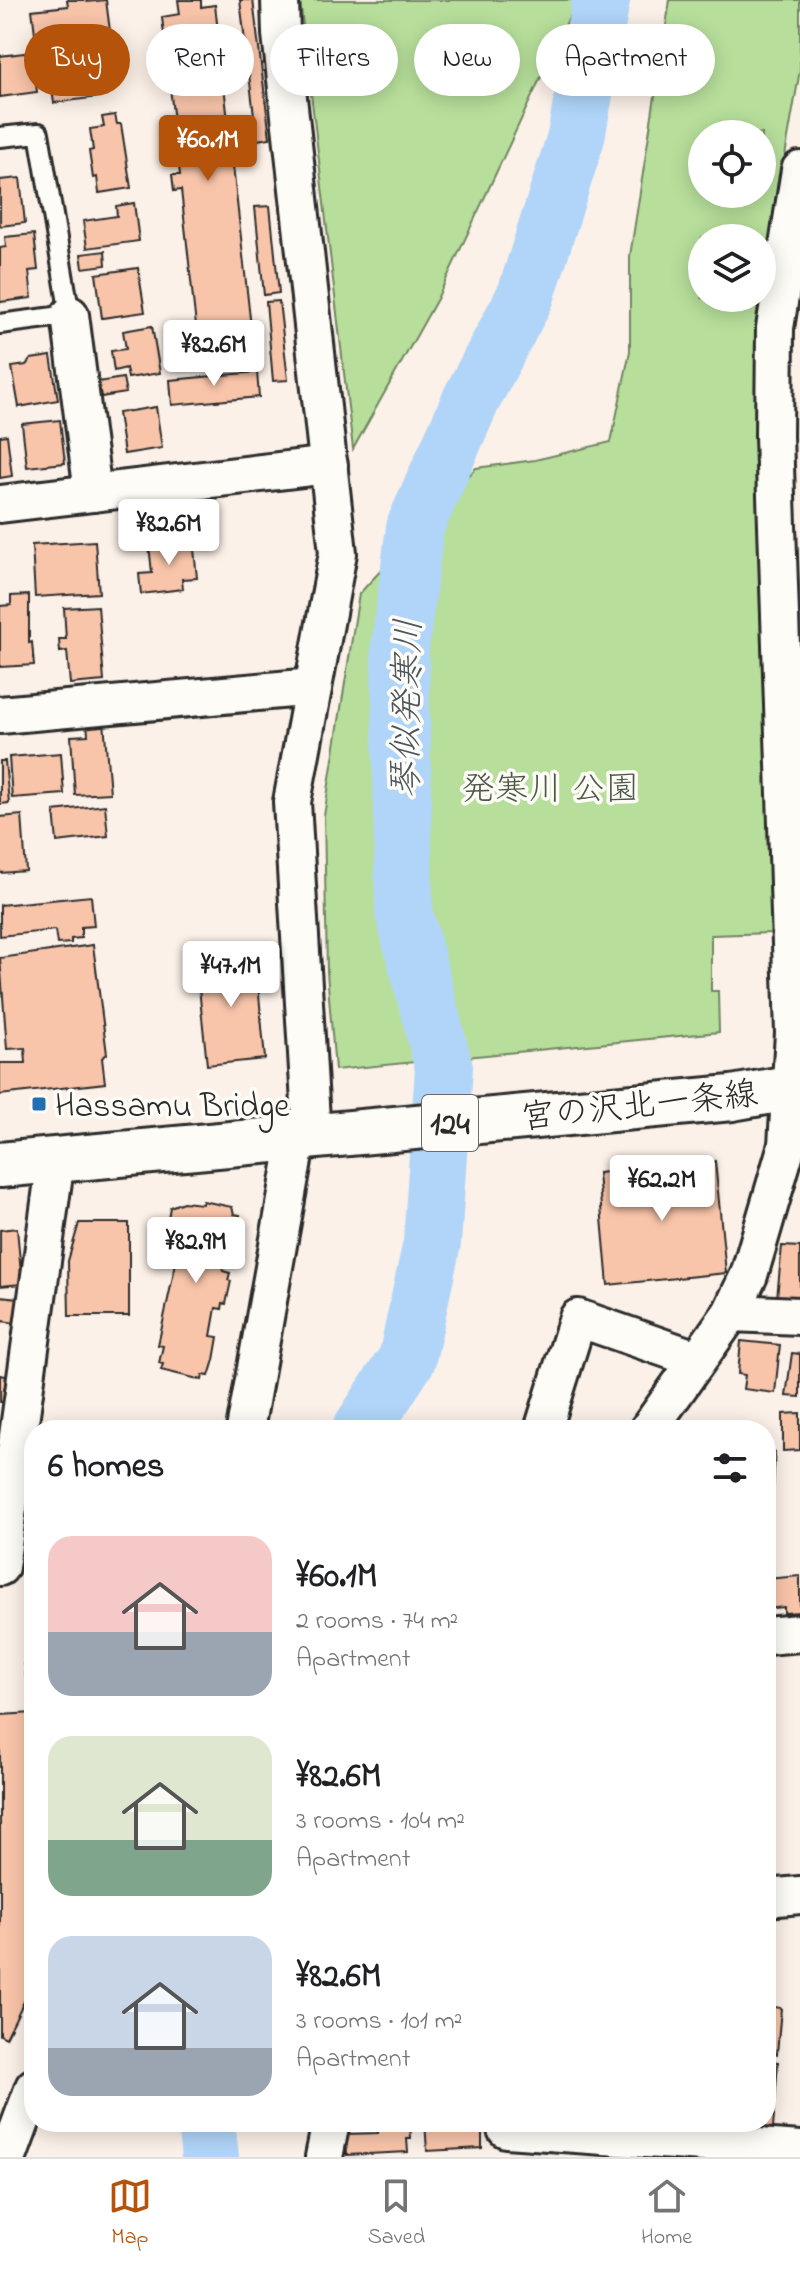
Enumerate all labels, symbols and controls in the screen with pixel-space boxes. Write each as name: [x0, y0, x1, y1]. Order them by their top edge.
chip: Buy: [24, 24, 130, 96]
chip: Rent: [146, 24, 254, 96]
chip: Filters: [270, 24, 398, 96]
chip: New: [414, 24, 520, 96]
chip: Apartment: [536, 24, 715, 96]
pin: ¥60.1M: [143, 115, 273, 183]
map controls: [688, 120, 776, 312]
button: locate: [688, 120, 776, 208]
text: ¥60.1M: [177, 122, 239, 160]
button: layers: [688, 224, 776, 312]
pin: ¥82.6M: [149, 320, 279, 388]
text: ¥82.6M: [181, 327, 247, 365]
pin: ¥82.6M: [104, 499, 234, 567]
text: ¥82.6M: [136, 506, 202, 544]
water label: 琴似発寒川: [381, 618, 438, 799]
park label: 発寒川 公園: [461, 766, 639, 816]
pin: ¥47.1M: [166, 941, 296, 1009]
text: ¥47.1M: [201, 948, 261, 986]
street label: 宮の沢北一条線: [518, 1071, 760, 1145]
place label: Hassamu Bridge: [55, 1083, 290, 1133]
marker: Hassamu Bridge: [30, 1095, 48, 1113]
road number: 124: [422, 1095, 478, 1151]
pin: ¥62.2M: [597, 1155, 727, 1223]
text: ¥62.2M: [628, 1162, 696, 1200]
pin: ¥82.9M: [131, 1217, 261, 1285]
text: ¥82.9M: [165, 1224, 227, 1262]
text: 6 homes: [48, 1443, 164, 1493]
icon: filters: [708, 1446, 752, 1490]
text: ¥60.1M: [296, 1553, 377, 1603]
icon: home: [112, 1568, 208, 1664]
text: 2 rooms · 74 m²: [296, 1603, 458, 1641]
text: Apartment: [296, 1641, 410, 1679]
text: ¥82.6M: [296, 1753, 381, 1803]
icon: home: [112, 1768, 208, 1864]
text: 3 rooms · 104 m²: [296, 1803, 465, 1841]
text: Apartment: [296, 1841, 410, 1879]
text: ¥82.6M: [296, 1953, 381, 2003]
icon: home: [112, 1968, 208, 2064]
text: 3 rooms · 101 m²: [296, 2003, 462, 2041]
text: Apartment: [296, 2041, 410, 2079]
tab: Map: [108, 2174, 152, 2254]
tab: Saved: [368, 2174, 425, 2254]
tab: Home: [641, 2174, 692, 2254]

